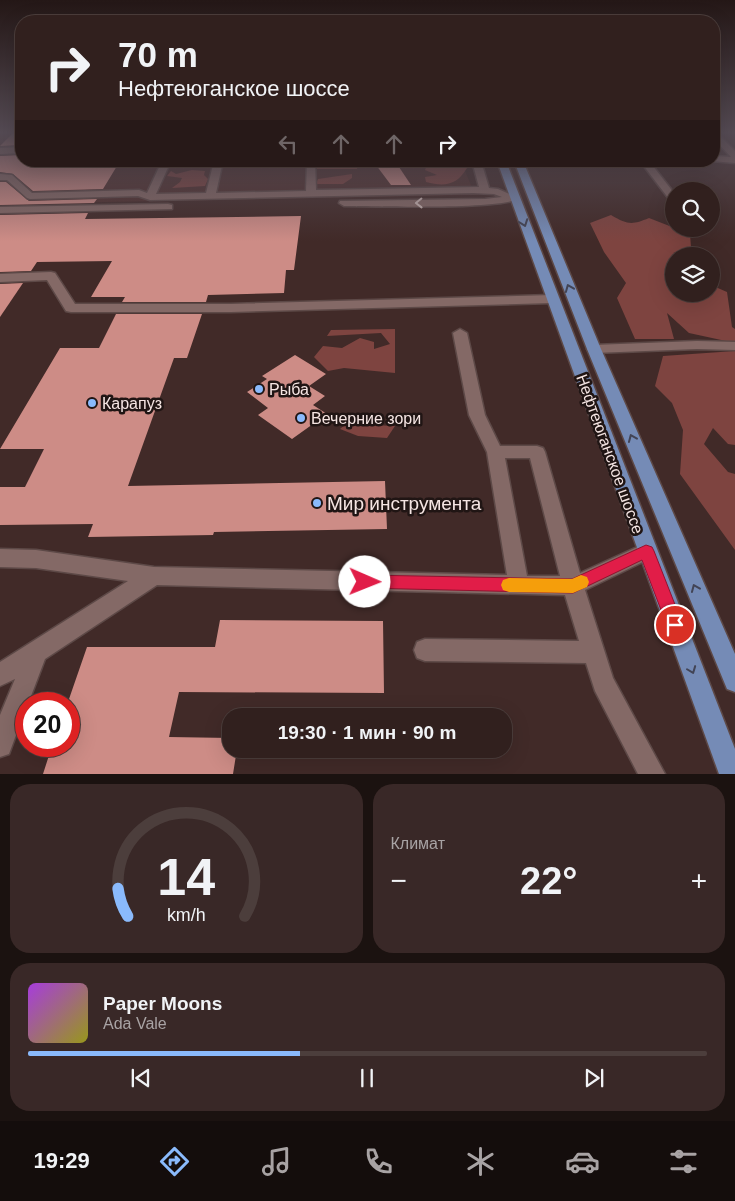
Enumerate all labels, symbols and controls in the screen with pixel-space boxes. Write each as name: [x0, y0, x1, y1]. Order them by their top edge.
icon: right: [35, 35, 100, 100]
text: 70 m: [118, 35, 198, 74]
text: Нефтеюганское шоссе: [118, 76, 350, 101]
icon: left: [274, 130, 302, 158]
icon: ahead: [327, 130, 355, 158]
icon: ahead: [380, 130, 408, 158]
icon: right: [433, 130, 461, 158]
map controls: [665, 182, 720, 302]
button: search: [665, 182, 720, 237]
one-way arrow: [415, 198, 422, 208]
one-way arrow: [518, 218, 528, 227]
button: layers: [665, 247, 720, 302]
one-way arrow: [565, 284, 576, 293]
street label: Нефтеюганское шоссе: [573, 372, 647, 536]
place label: Рыба: [269, 381, 309, 398]
marker: Рыба: [253, 383, 265, 395]
place label: Карапуз: [102, 395, 162, 412]
marker: Карапуз: [86, 397, 98, 409]
place label: Вечерние зори: [311, 410, 421, 427]
marker: Вечерние зори: [295, 412, 307, 424]
one-way arrow: [628, 434, 638, 443]
place label: Мир инструмента: [327, 493, 482, 514]
marker: Мир инструмента: [311, 497, 323, 509]
position arrow: [338, 555, 390, 607]
one-way arrow: [691, 584, 702, 593]
pin: [654, 604, 696, 646]
icon: arrive: [661, 611, 689, 639]
one-way arrow: [686, 665, 696, 674]
speed limit sign: 20: [15, 692, 80, 757]
text: 19:30 · 1 мин · 90 m: [278, 722, 456, 743]
text: Климат: [391, 835, 445, 852]
text: 14: [157, 848, 215, 906]
text: 22°: [520, 860, 577, 902]
text: −: [391, 865, 407, 896]
text: +: [691, 865, 707, 896]
text: km/h: [167, 905, 206, 925]
text: Paper Moons: [103, 993, 222, 1014]
text: Ada Vale: [103, 1015, 167, 1032]
icon: previous: [127, 1064, 155, 1092]
icon: pause: [353, 1064, 381, 1092]
icon: next: [580, 1064, 608, 1092]
icon: directions: [157, 1144, 192, 1179]
icon: music: [259, 1144, 294, 1179]
icon: phone: [361, 1144, 396, 1179]
icon: climate: [463, 1144, 498, 1179]
icon: car: [565, 1144, 600, 1179]
icon: filters: [666, 1144, 701, 1179]
text: 19:29: [33, 1148, 90, 1173]

